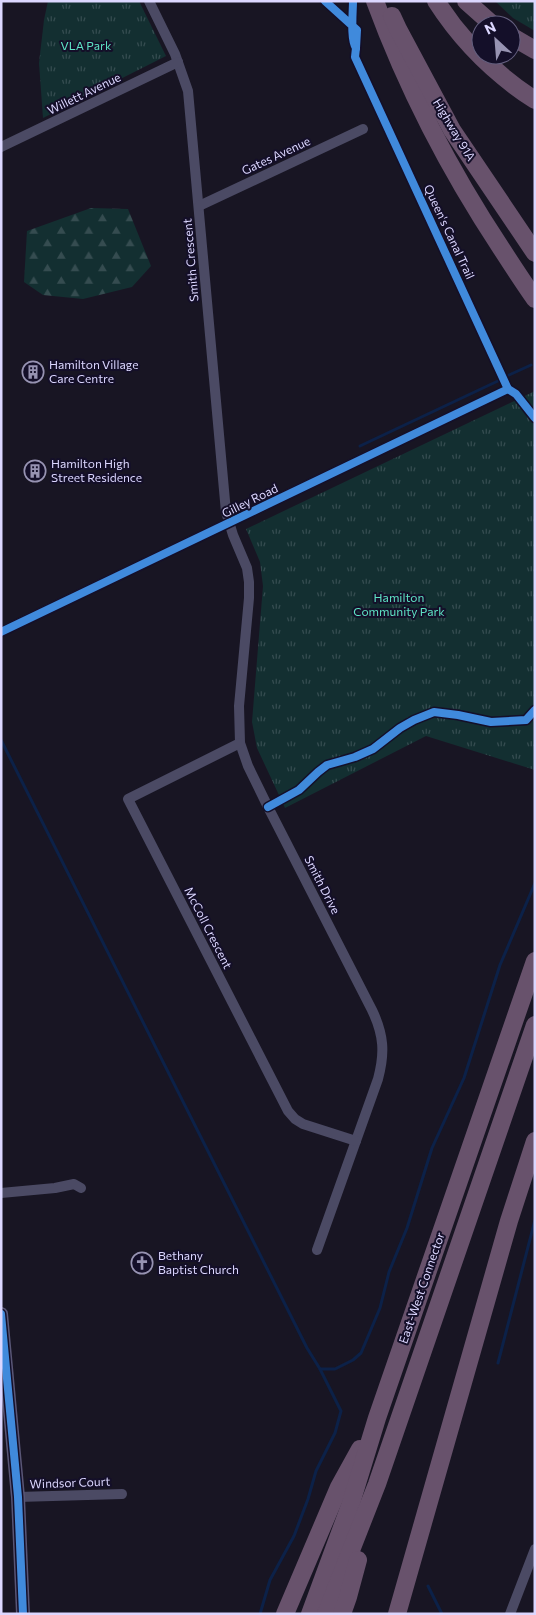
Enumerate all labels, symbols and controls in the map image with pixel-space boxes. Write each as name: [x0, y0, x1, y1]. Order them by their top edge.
north arrow: [471, 15, 521, 65]
text: N: [482, 18, 499, 38]
park label: VLA Park: [61, 38, 112, 52]
street label: Willett Avenue: [45, 69, 122, 117]
street label: Highway 91A: [431, 96, 479, 163]
street label: Gates Avenue: [239, 133, 312, 177]
street label: Queen's Canal Trail: [422, 182, 478, 281]
street label: Smith Crescent: [179, 218, 201, 302]
place label: Hamilton Village Care Centre: [49, 357, 138, 385]
building icon: Hamilton Village Care Centre: [21, 360, 45, 384]
place label: Hamilton High Street Residence: [51, 456, 142, 484]
building icon: Hamilton High Street Residence: [23, 459, 47, 483]
street label: Gilley Road: [219, 480, 280, 520]
park label: Hamilton Community Park: [353, 590, 445, 618]
street label: Smith Drive: [302, 853, 344, 916]
street label: McColl Crescent: [182, 884, 236, 971]
street label: East-West Connector: [395, 1230, 447, 1345]
place label: Bethany Baptist Church: [158, 1248, 239, 1276]
church icon: Bethany Baptist Church: [130, 1251, 154, 1275]
street label: Windsor Court: [29, 1474, 111, 1490]

